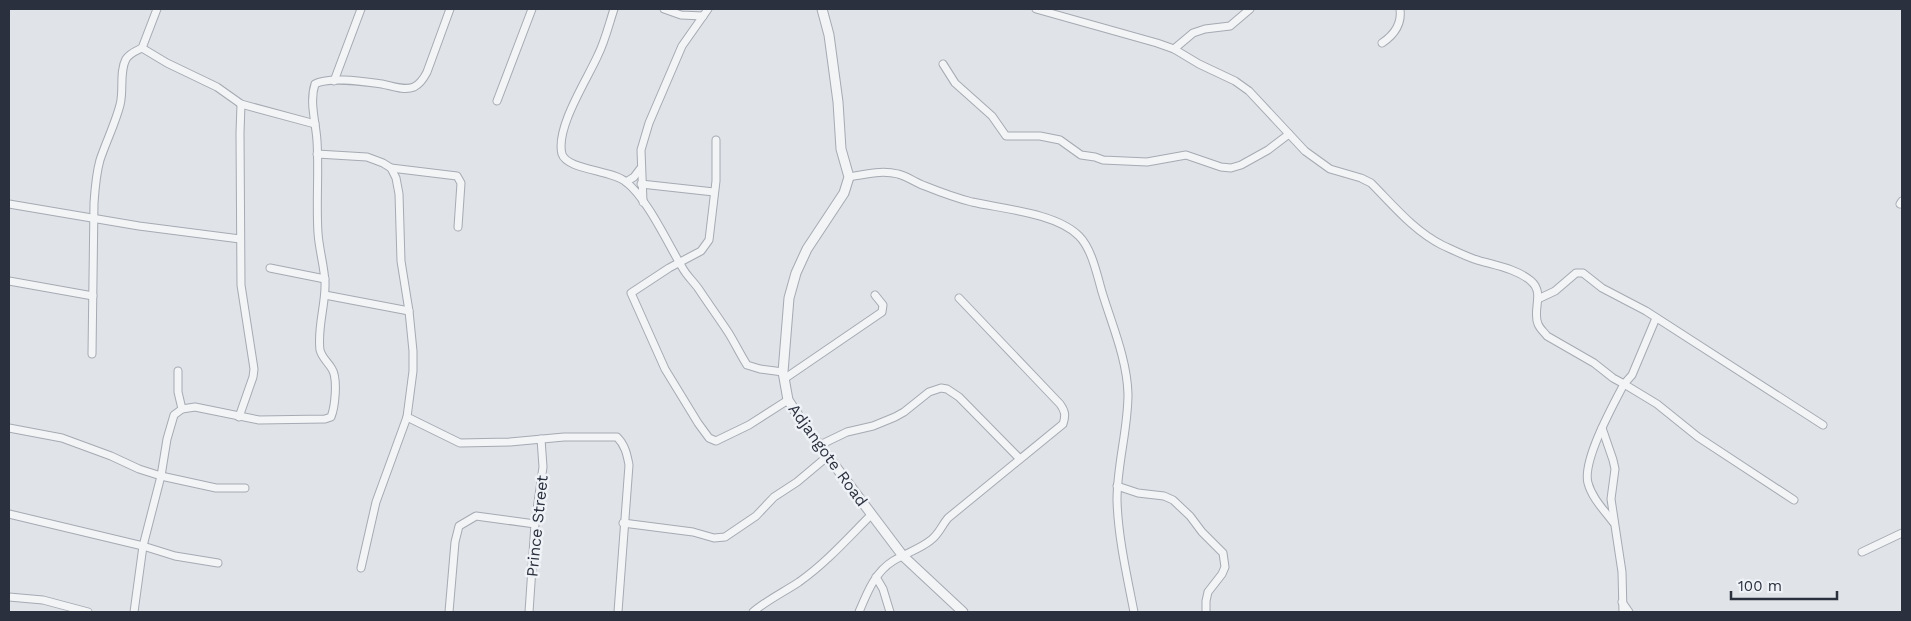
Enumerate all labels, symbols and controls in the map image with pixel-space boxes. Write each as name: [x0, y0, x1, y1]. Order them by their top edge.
street label: Adjangote Road: [784, 400, 872, 510]
street label: Prince Street: [522, 474, 552, 578]
scale bar: [1731, 568, 1837, 600]
text: 100 m: [1738, 577, 1782, 595]

